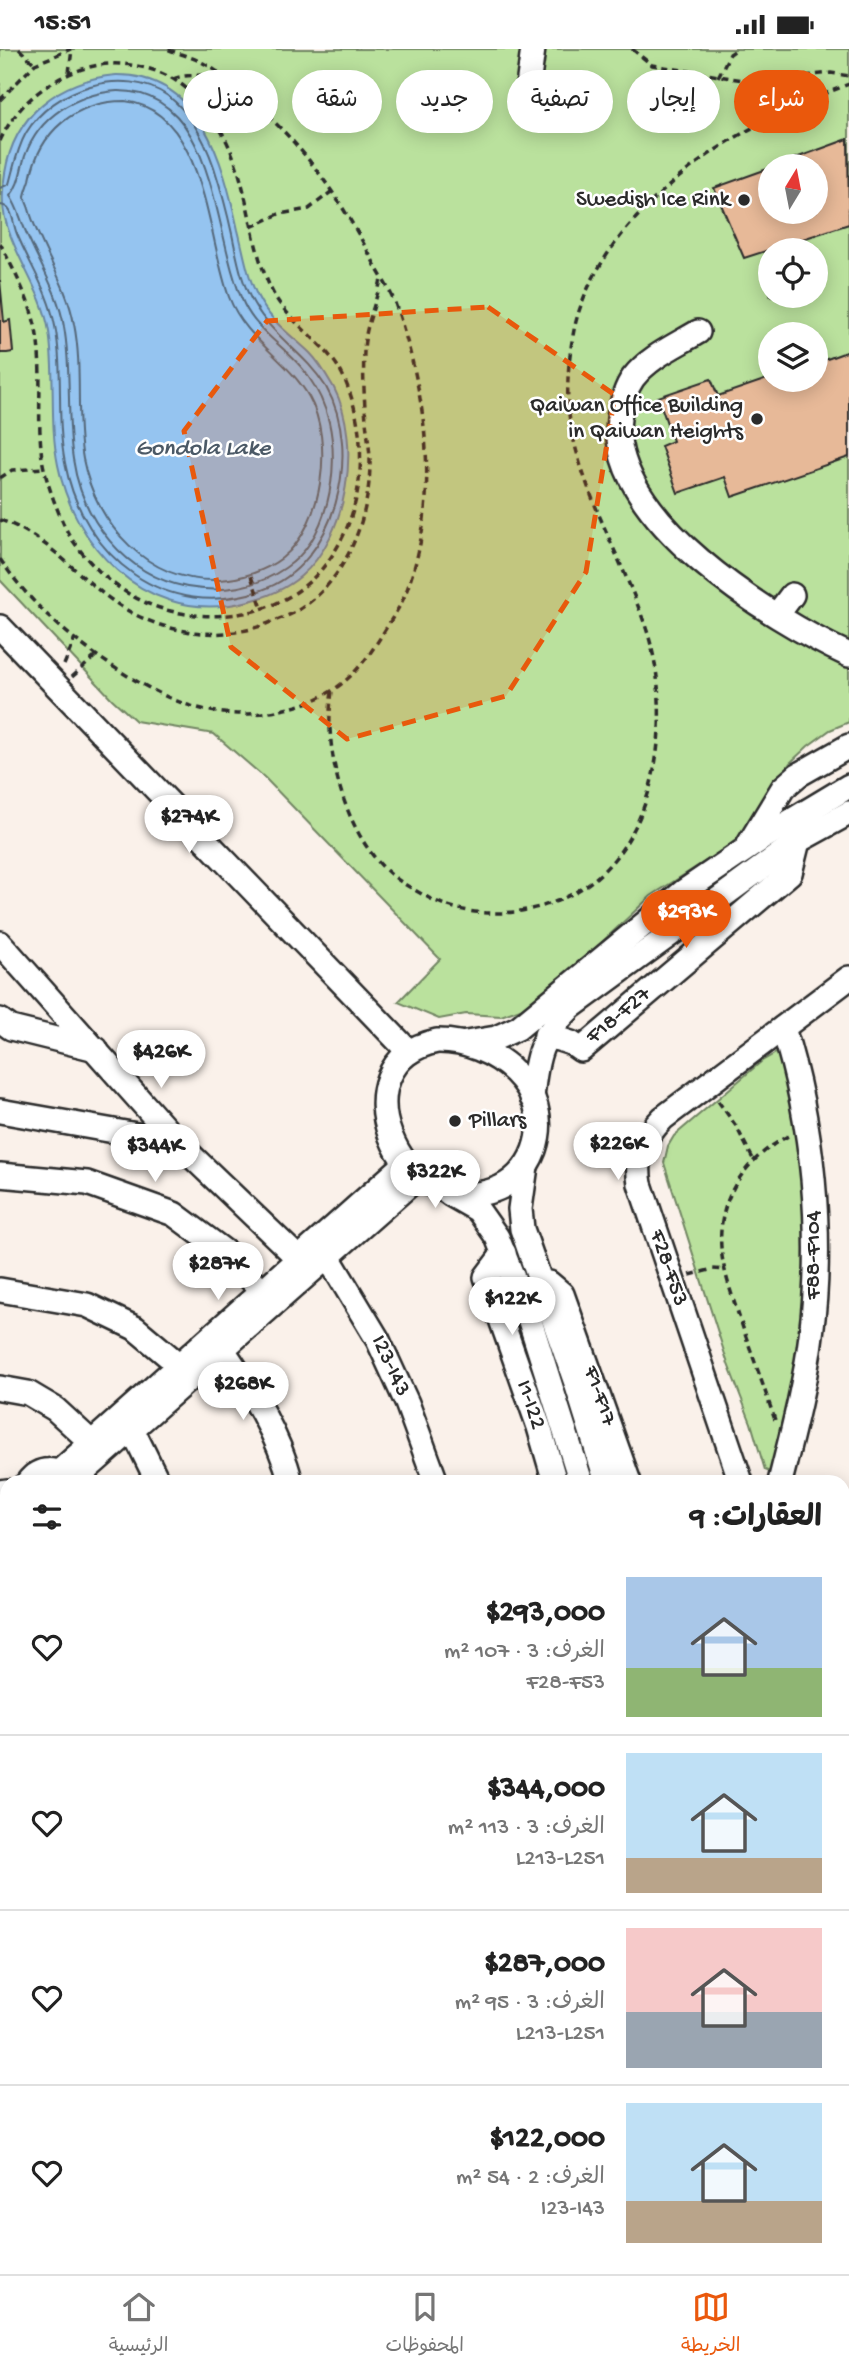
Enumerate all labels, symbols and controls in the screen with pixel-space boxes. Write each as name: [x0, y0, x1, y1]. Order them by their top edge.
text: 15:51: [35, 9, 92, 40]
chip: منزل: [183, 70, 278, 133]
chip: شقة: [292, 70, 382, 133]
chip: جديد: [396, 70, 493, 133]
chip: تصفية: [507, 70, 613, 133]
chip: إيجار: [627, 70, 720, 133]
chip: شراء: [734, 70, 829, 133]
north arrow: [758, 154, 828, 224]
map controls: [758, 154, 828, 392]
place label: Swedish Ice Rink: [576, 187, 733, 214]
marker: Swedish Ice Rink: [736, 192, 752, 208]
button: locate: [758, 238, 828, 308]
button: layers: [758, 322, 828, 392]
place label: Qaiwan Office Building in Qaiwan Heights: [530, 393, 744, 446]
marker: Qaiwan Office Building in Qaiwan Heights: [749, 411, 765, 427]
water label: Gondola Lake: [135, 435, 272, 464]
pin: $274K: [140, 795, 238, 855]
text: $274K: [160, 804, 218, 831]
pin: $293K: [637, 891, 735, 950]
text: $293K: [657, 899, 715, 926]
street label: F18-F27: [580, 981, 658, 1051]
pin: $426K: [112, 1031, 210, 1090]
text: $426K: [133, 1039, 189, 1066]
place label: Pillars: [468, 1108, 527, 1135]
marker: Pillars: [447, 1113, 463, 1129]
pin: $226K: [569, 1123, 667, 1182]
pin: $344K: [106, 1125, 204, 1184]
text: $226K: [589, 1131, 647, 1158]
text: $344K: [127, 1133, 183, 1160]
pin: $322K: [386, 1151, 484, 1210]
text: $322K: [406, 1159, 464, 1186]
street label: F88-F104: [801, 1210, 828, 1301]
street label: F28-F53: [642, 1225, 694, 1310]
pin: $287K: [169, 1243, 267, 1302]
text: $287K: [189, 1251, 247, 1278]
pin: $122K: [463, 1277, 561, 1337]
text: $122K: [485, 1286, 539, 1313]
street label: I23-I43: [364, 1331, 416, 1401]
street label: F1-F17: [576, 1362, 622, 1430]
pin: $268K: [194, 1363, 292, 1422]
text: $268K: [214, 1371, 272, 1398]
street label: I1-I22: [509, 1377, 551, 1433]
icon: filters: [28, 1498, 66, 1536]
text: العقارات: 9: [690, 1502, 822, 1537]
text: $293,000: [486, 1597, 605, 1632]
icon: home: [682, 1605, 766, 1689]
icon: heart: [28, 1628, 66, 1666]
text: الغرف: 3 · 107 m²: [444, 1639, 605, 1666]
text: F28-F53: [526, 1670, 605, 1697]
text: $344,000: [487, 1773, 605, 1808]
icon: home: [682, 1781, 766, 1865]
icon: heart: [28, 1804, 66, 1842]
text: الغرف: 3 · 113 m²: [448, 1815, 605, 1842]
text: L213-L251: [516, 1846, 605, 1873]
text: $287,000: [484, 1948, 605, 1983]
icon: home: [682, 1956, 766, 2040]
icon: heart: [28, 1979, 66, 2017]
text: الغرف: 3 · 95 m²: [455, 1990, 605, 2017]
text: L213-L251: [516, 2021, 605, 2048]
text: $122,000: [489, 2123, 605, 2158]
icon: home: [682, 2131, 766, 2215]
icon: heart: [28, 2154, 66, 2192]
text: الغرف: 2 · 54 m²: [456, 2165, 605, 2192]
text: I23-I43: [541, 2196, 605, 2223]
tab: الرئيسية: [109, 2288, 168, 2361]
tab: المحفوظات: [386, 2288, 464, 2361]
tab: الخريطة: [681, 2288, 740, 2361]

